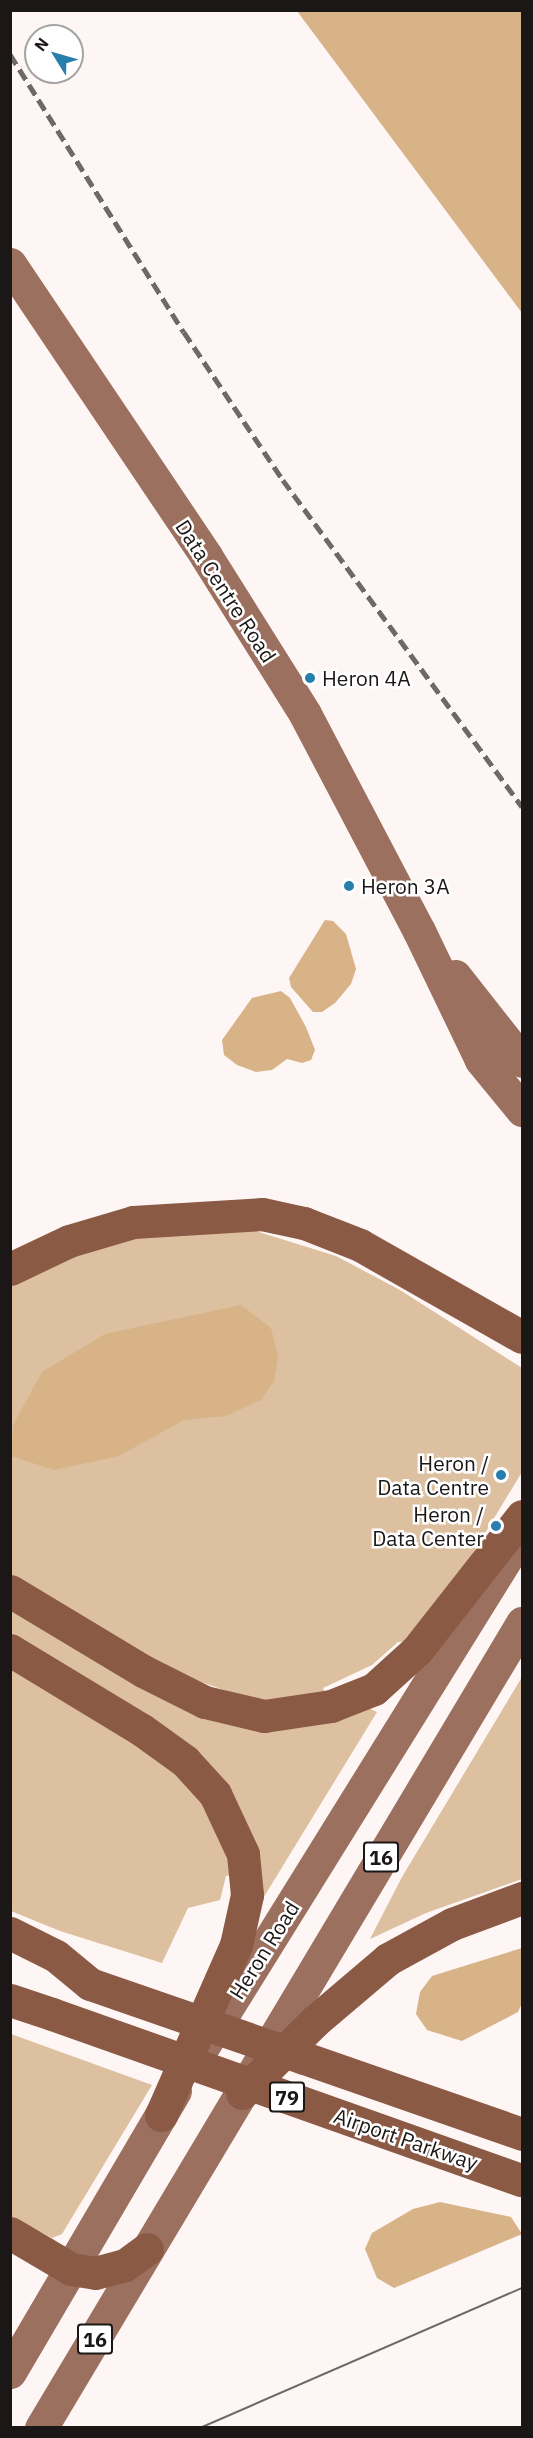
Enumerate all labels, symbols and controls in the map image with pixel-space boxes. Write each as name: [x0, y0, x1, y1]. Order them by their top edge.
north arrow: [24, 24, 84, 84]
text: N: [30, 34, 53, 55]
street label: Data Centre Road: [170, 515, 282, 667]
place label: Heron 4A: [322, 665, 411, 691]
marker: Heron 4A: [303, 671, 317, 685]
place label: Heron 3A: [361, 873, 450, 899]
marker: Heron 3A: [342, 879, 356, 893]
place label: Heron / Data Centre: [377, 1450, 489, 1500]
marker: Heron / Data Centre: [494, 1468, 508, 1482]
place label: Heron / Data Center: [372, 1501, 484, 1551]
marker: Heron / Data Center: [489, 1519, 503, 1533]
road number: 16: [363, 1840, 399, 1874]
street label: Heron Road: [224, 1896, 304, 2004]
road number: 79: [269, 2080, 305, 2114]
street label: Airport Parkway: [331, 2103, 481, 2175]
road number: 16: [77, 2322, 113, 2356]

